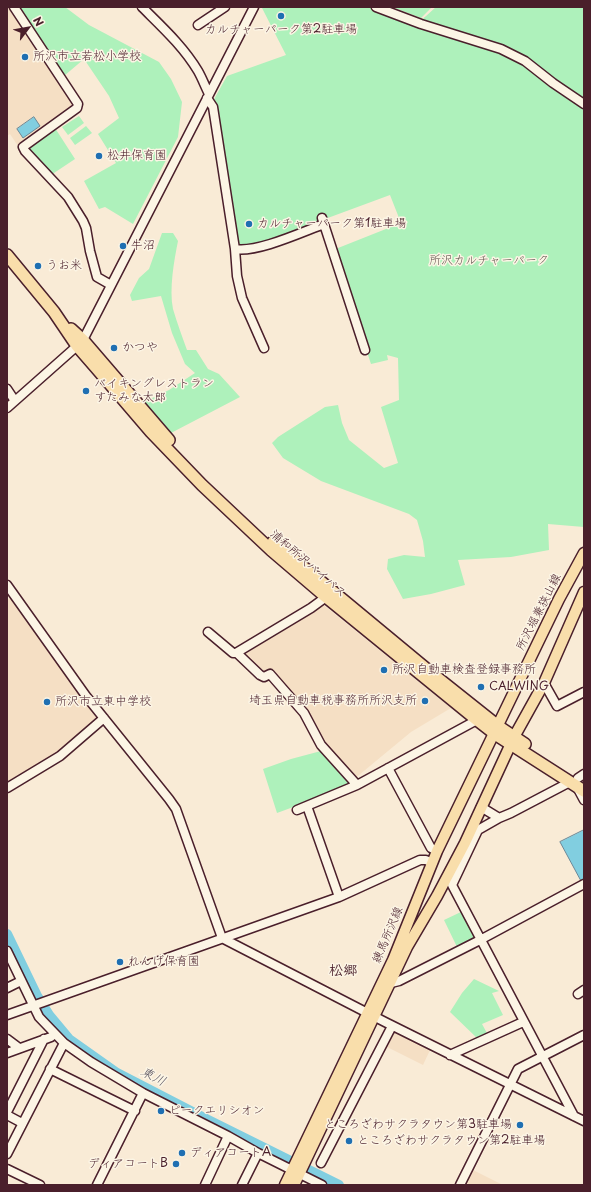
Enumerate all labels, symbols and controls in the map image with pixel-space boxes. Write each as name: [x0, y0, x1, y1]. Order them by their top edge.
north arrow: [8, 8, 48, 48]
marker: カルチャーパーク第2駐車場: [276, 11, 286, 21]
text: N: [29, 13, 48, 30]
place label: カルチャーパーク第2駐車場: [205, 23, 357, 37]
place label: 所沢市立若松小学校: [33, 50, 141, 64]
marker: 所沢市立若松小学校: [20, 52, 30, 62]
place label: 松井保育園: [107, 149, 167, 163]
marker: 松井保育園: [94, 151, 104, 161]
place label: カルチャーパーク第1駐車場: [257, 217, 406, 231]
marker: カルチャーパーク第1駐車場: [244, 219, 254, 229]
place label: 牛沼: [131, 239, 155, 253]
marker: 牛沼: [118, 241, 128, 251]
park label: 所沢カルチャーパーク: [429, 254, 549, 268]
place label: うお米: [46, 259, 82, 273]
marker: うお米: [33, 261, 43, 271]
place label: かつや: [122, 341, 158, 355]
marker: かつや: [109, 343, 119, 353]
place label: バイキングレストラン すたみな太郎: [94, 377, 214, 405]
marker: バイキングレストラン すたみな太郎: [81, 386, 91, 396]
street label: 浦和所沢バイパス: [267, 527, 349, 601]
street label: 所沢堀兼狭山線: [514, 571, 564, 653]
place label: 所沢自動車検査登録事務所: [392, 663, 536, 677]
marker: 所沢自動車検査登録事務所: [379, 665, 389, 675]
place label: CALWING: [489, 680, 549, 694]
marker: CALWING: [476, 682, 486, 692]
place label: 埼玉県自動車税事務所所沢支所: [249, 694, 417, 708]
place label: 所沢市立東中学校: [55, 695, 151, 709]
marker: 埼玉県自動車税事務所所沢支所: [420, 696, 430, 706]
marker: 所沢市立東中学校: [42, 697, 52, 707]
street label: 練馬所沢線: [370, 905, 406, 965]
place label: れんげ保育園: [128, 955, 200, 969]
marker: れんげ保育園: [115, 957, 125, 967]
district label: 松郷: [329, 963, 357, 979]
water label: 東川: [138, 1064, 168, 1090]
place label: ピークエリシオン: [169, 1104, 264, 1118]
marker: ピークエリシオン: [156, 1106, 166, 1116]
place label: ところざわサクラタウン第3駐車場: [324, 1118, 512, 1132]
marker: ところざわサクラタウン第3駐車場: [515, 1120, 525, 1130]
place label: ところざわサクラタウン第2駐車場: [357, 1134, 545, 1148]
marker: ところざわサクラタウン第2駐車場: [344, 1136, 354, 1146]
place label: ディアコートA: [190, 1146, 271, 1160]
marker: ディアコートA: [177, 1148, 187, 1158]
place label: ディアコートB: [88, 1157, 168, 1171]
marker: ディアコートB: [171, 1159, 181, 1169]

